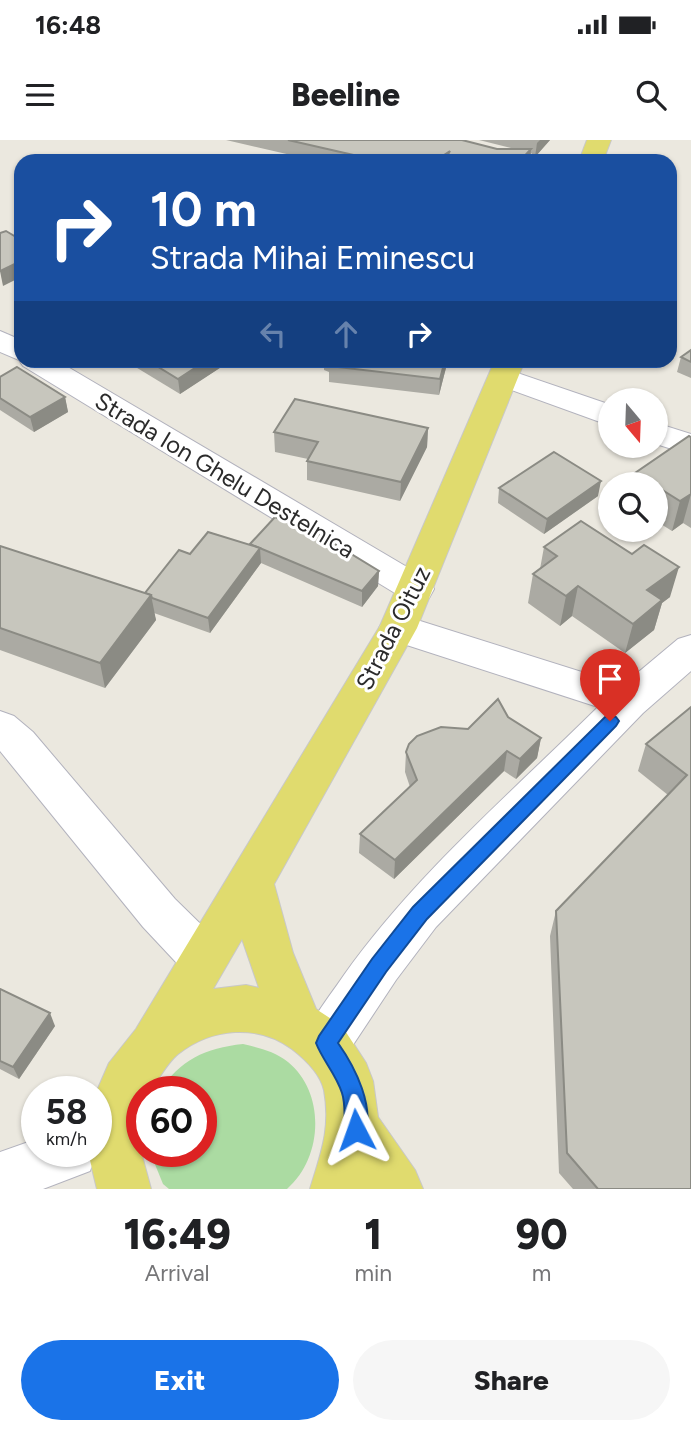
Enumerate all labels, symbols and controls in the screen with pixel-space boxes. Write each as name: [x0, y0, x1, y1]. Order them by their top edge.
text: 16:48: [35, 9, 101, 41]
icon: menu: [21, 76, 59, 114]
text: Beeline: [291, 76, 400, 114]
icon: search: [632, 76, 670, 114]
text: 10 m: [150, 179, 257, 238]
icon: right: [35, 182, 126, 273]
text: Strada Mihai Eminescu: [150, 239, 475, 277]
icon: left: [254, 315, 292, 353]
icon: ahead: [327, 315, 365, 353]
icon: right: [400, 315, 438, 353]
street label: Strada Ion Ghelu Destelnica: [90, 386, 360, 564]
north arrow: [598, 388, 668, 458]
map controls: [598, 388, 668, 542]
button: search: [598, 472, 668, 542]
street label: Strada Oituz: [349, 561, 437, 695]
pin: [580, 649, 640, 721]
icon: arrive: [591, 660, 629, 698]
speed limit sign: 60: [126, 1076, 217, 1167]
text: 58: [46, 1091, 87, 1133]
position arrow: [319, 1093, 393, 1167]
text: km/h: [46, 1128, 87, 1150]
text: 16:49: [123, 1209, 231, 1260]
text: 1: [364, 1209, 382, 1260]
text: 90: [516, 1209, 568, 1260]
text: Arrival: [145, 1259, 210, 1287]
text: min: [354, 1259, 392, 1287]
text: m: [532, 1259, 551, 1287]
button: Exit: [21, 1340, 339, 1420]
button: Share: [353, 1340, 670, 1420]

